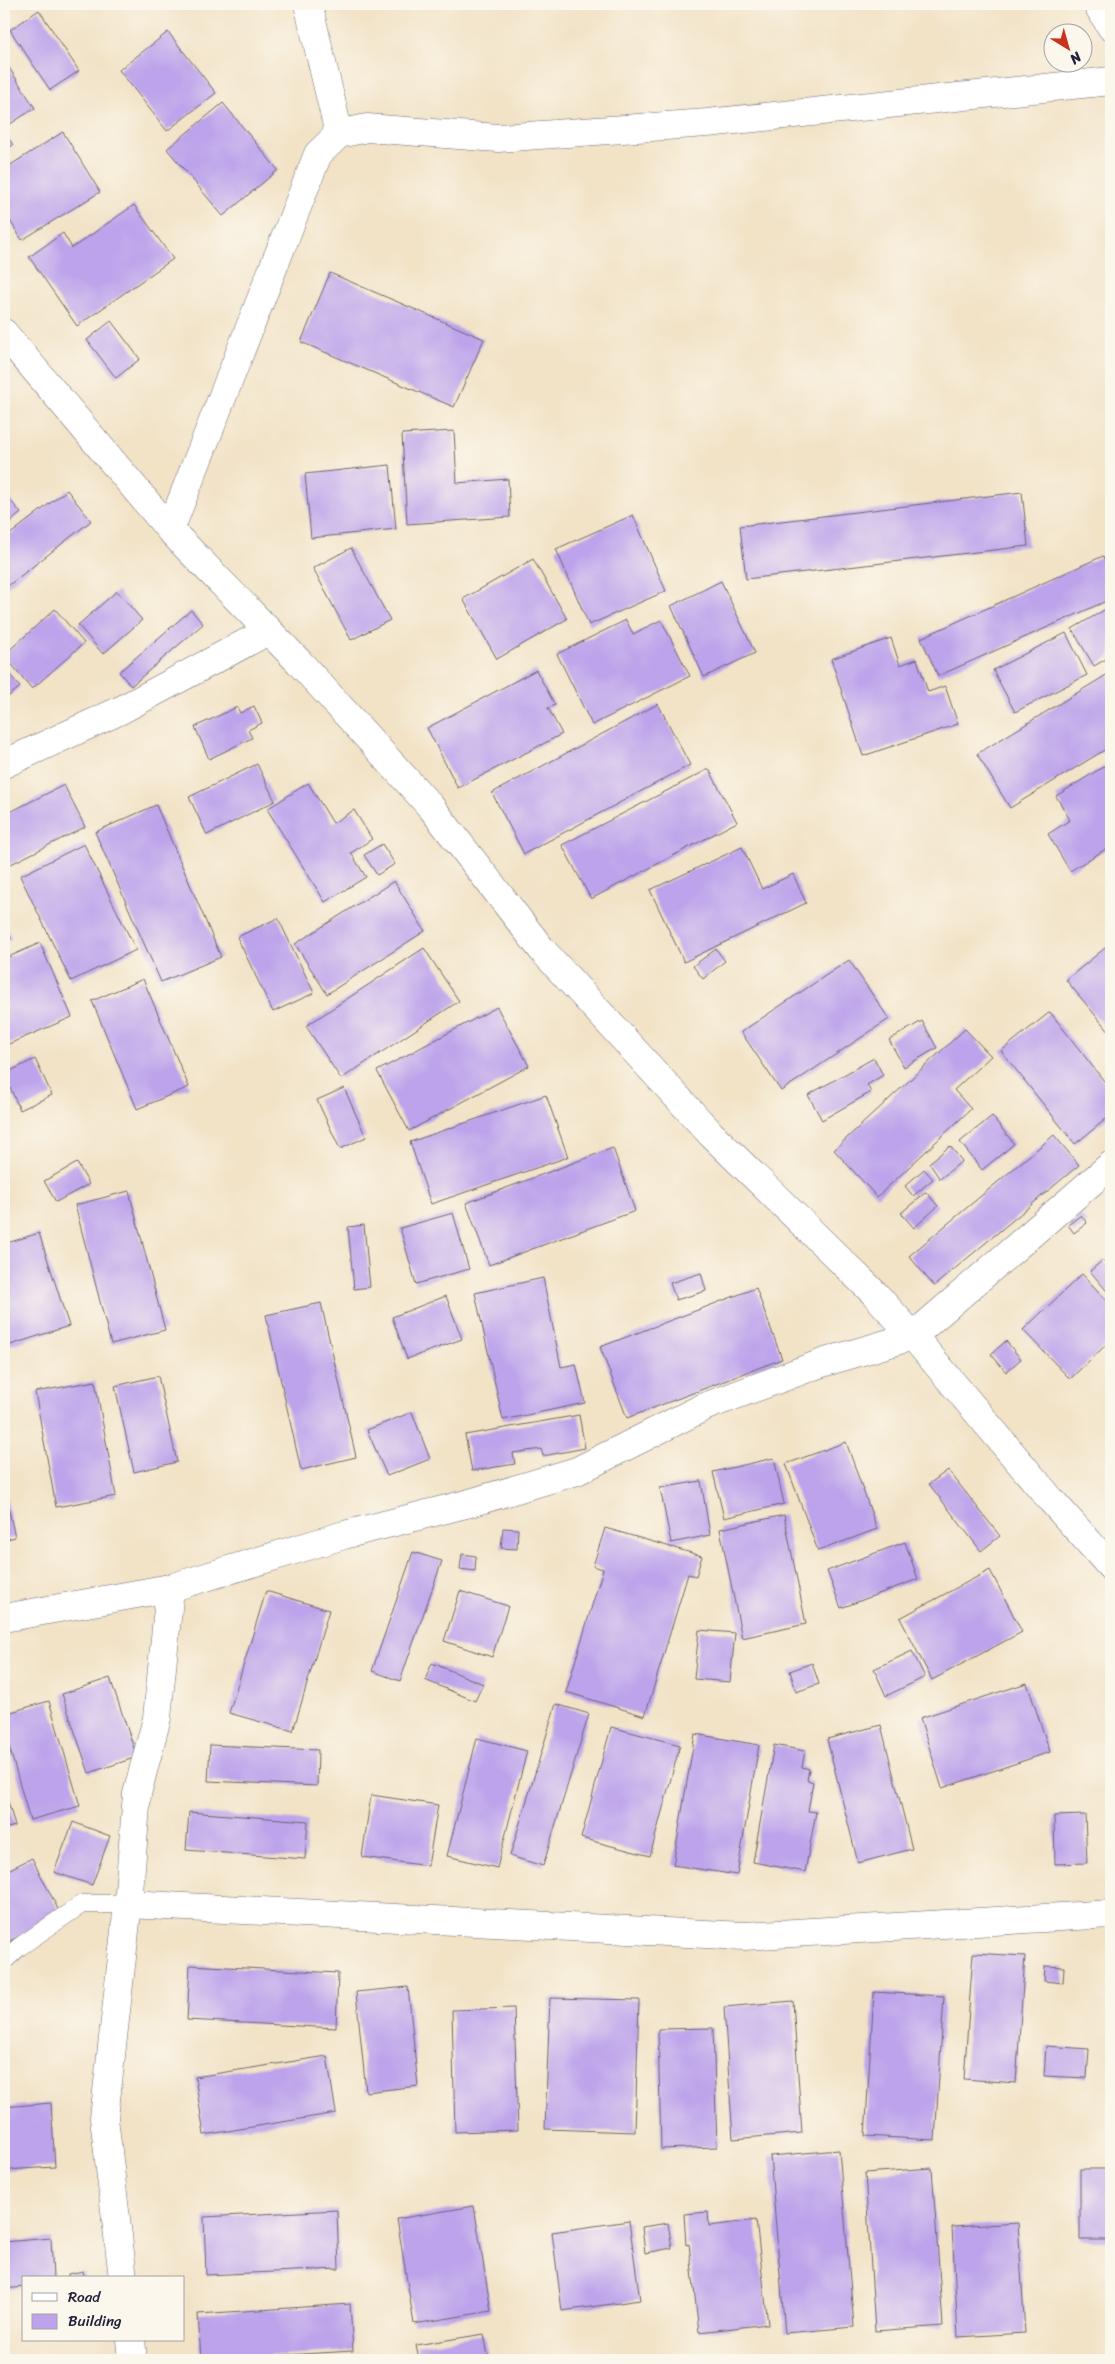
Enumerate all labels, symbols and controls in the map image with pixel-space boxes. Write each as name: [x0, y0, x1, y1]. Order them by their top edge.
north arrow: [1042, 22, 1092, 72]
text: N: [1064, 44, 1088, 71]
legend: [22, 2276, 185, 2342]
text: Road: [68, 2284, 101, 2310]
text: Building: [68, 2308, 122, 2334]

